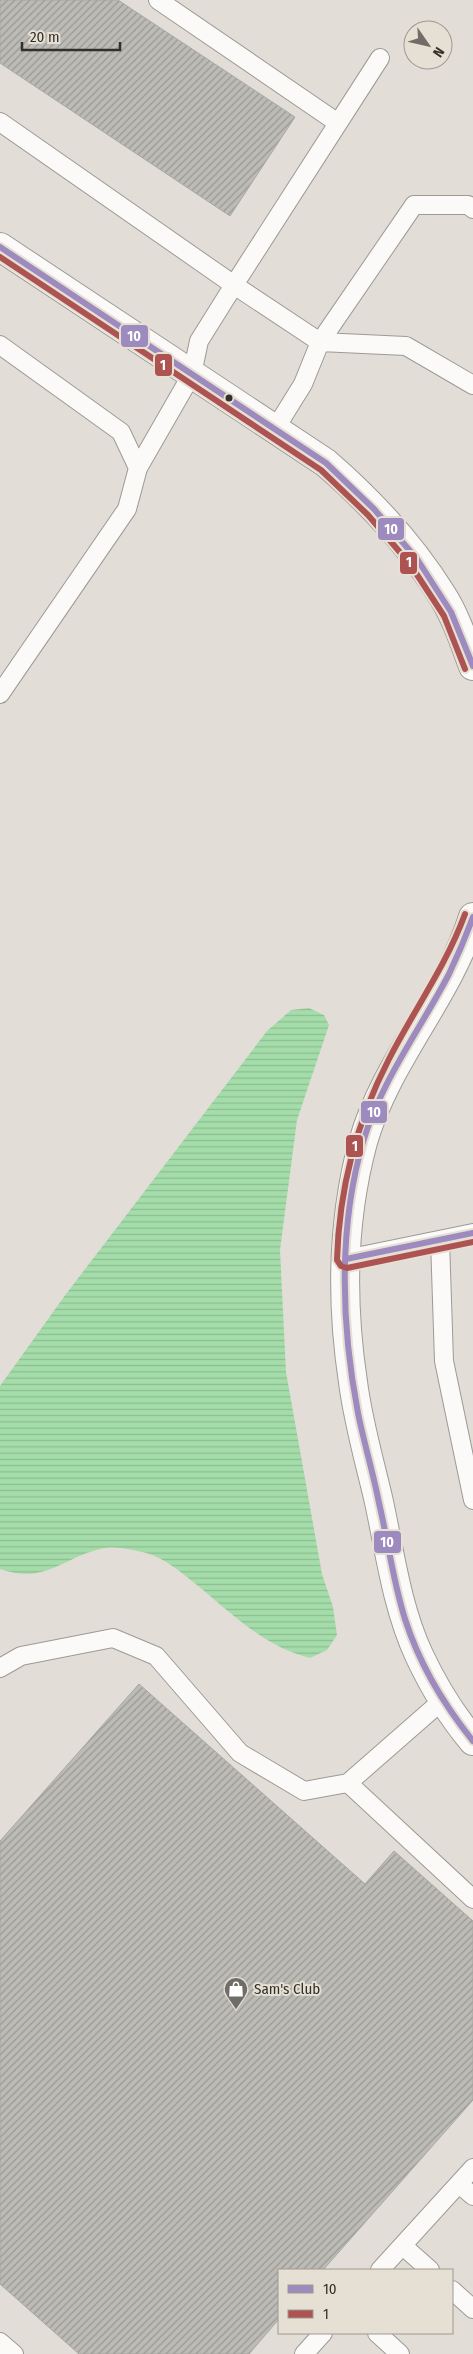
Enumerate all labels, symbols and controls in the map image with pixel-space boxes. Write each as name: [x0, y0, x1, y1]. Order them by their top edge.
scale bar: [22, 20, 120, 52]
north arrow: [403, 20, 453, 70]
text: 20 m: [30, 28, 60, 46]
text: N: [429, 44, 448, 60]
line badge: 10: [120, 324, 149, 348]
text: 10: [127, 328, 141, 345]
line badge: 1: [154, 353, 173, 377]
text: 1: [160, 357, 166, 374]
unlabelled marker: [224, 393, 234, 403]
line badge: 10: [377, 517, 405, 541]
text: 10: [384, 521, 398, 538]
line badge: 1: [399, 551, 418, 575]
text: 1: [406, 554, 412, 571]
line badge: 10: [360, 1100, 388, 1124]
text: 10: [367, 1104, 381, 1121]
line badge: 1: [345, 1134, 364, 1158]
text: 1: [352, 1138, 358, 1155]
line badge: 10: [373, 1530, 402, 1554]
text: 10: [380, 1534, 394, 1551]
shop icon: Sam's Club: [223, 1976, 249, 2010]
place label: Sam's Club: [254, 1980, 320, 1998]
legend: [278, 2269, 453, 2334]
text: 10: [323, 2280, 337, 2298]
text: 1: [323, 2305, 329, 2323]

